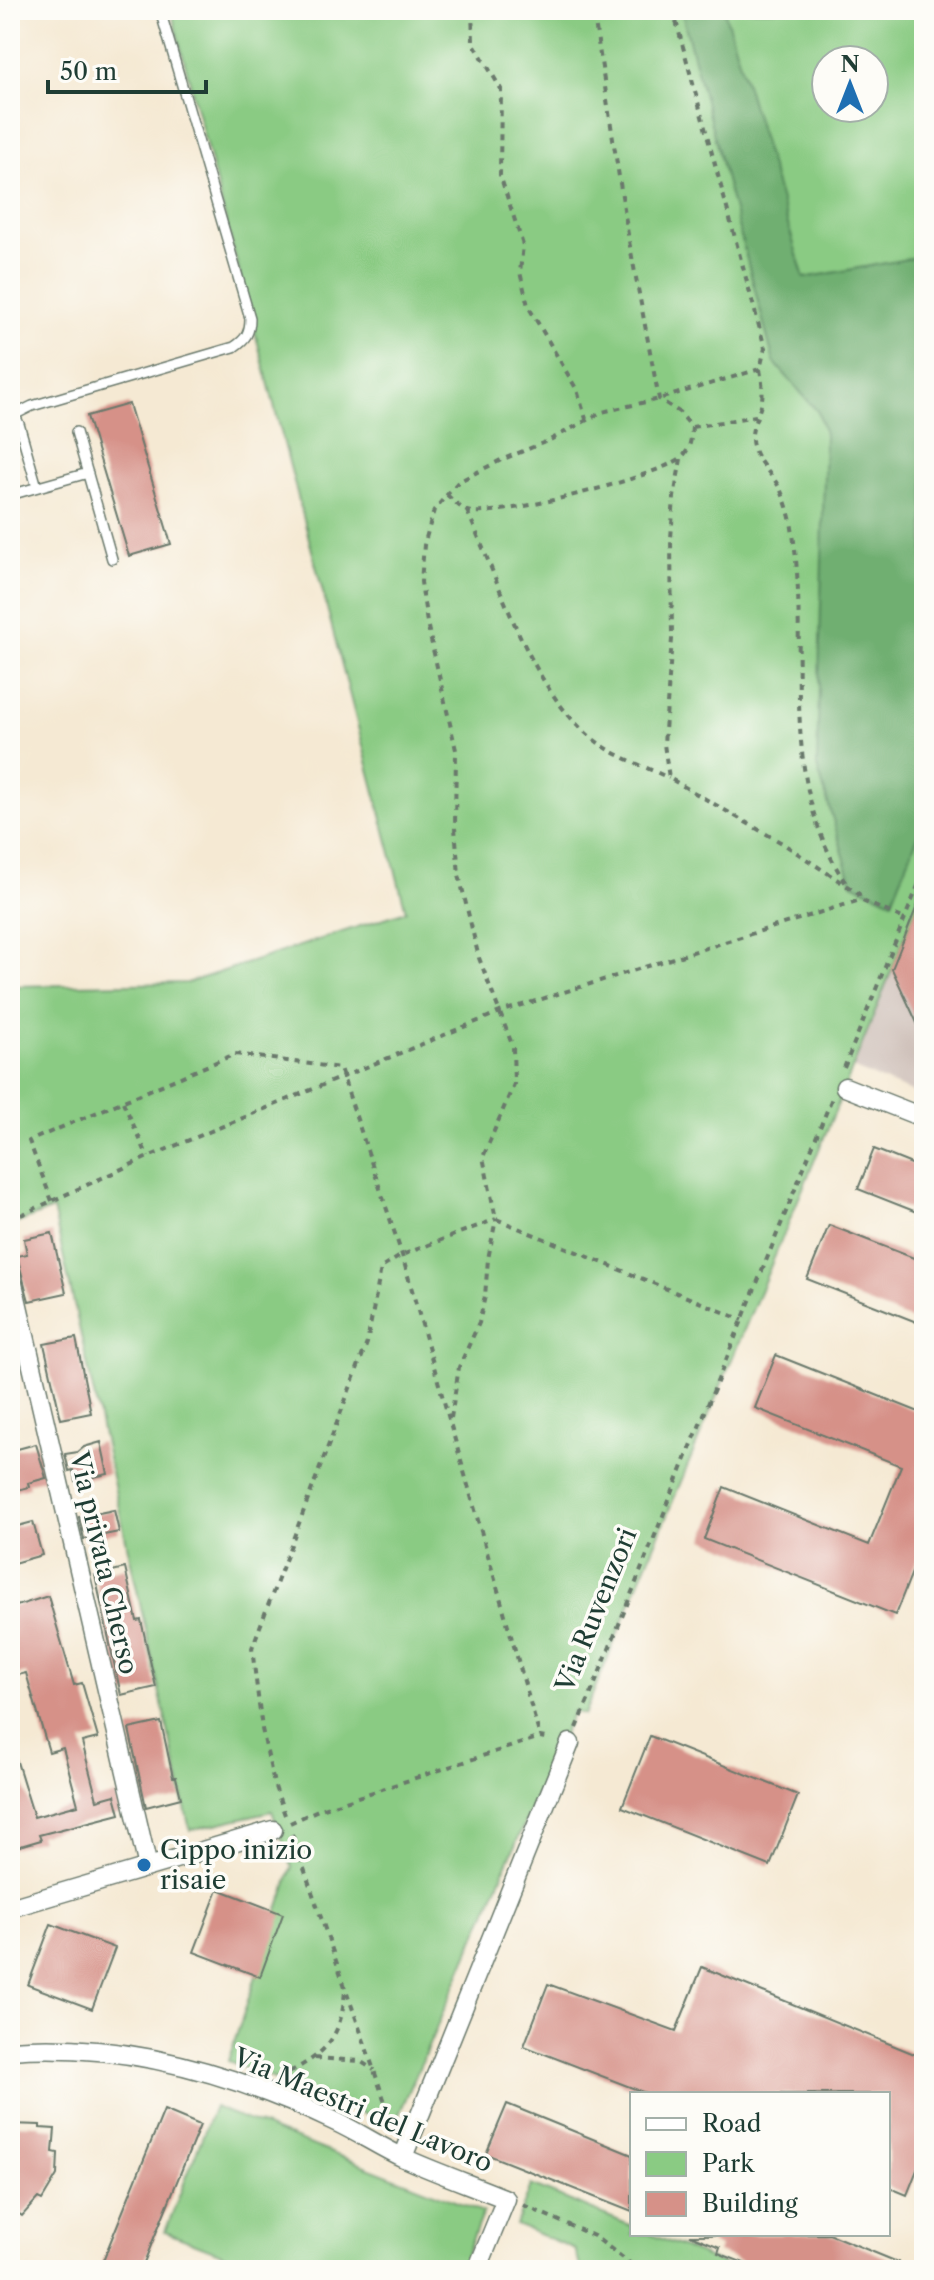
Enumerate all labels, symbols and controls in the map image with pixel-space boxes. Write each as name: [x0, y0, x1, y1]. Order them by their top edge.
scale bar: [48, 44, 206, 94]
north arrow: [810, 44, 890, 124]
text: N: [840, 51, 860, 78]
text: 50 m: [60, 57, 117, 86]
street label: Via privata Cherso: [63, 1448, 145, 1677]
street label: Via Ruvenzori: [548, 1523, 643, 1698]
place label: Cippo inizio risaie: [160, 1834, 312, 1896]
marker: Cippo inizio risaie: [135, 1856, 153, 1874]
street label: Via Maestri del Lavoro: [228, 2040, 497, 2179]
legend: [630, 2092, 890, 2236]
text: Road: [702, 2109, 762, 2138]
text: Park: [702, 2149, 755, 2178]
text: Building: [702, 2189, 798, 2218]

